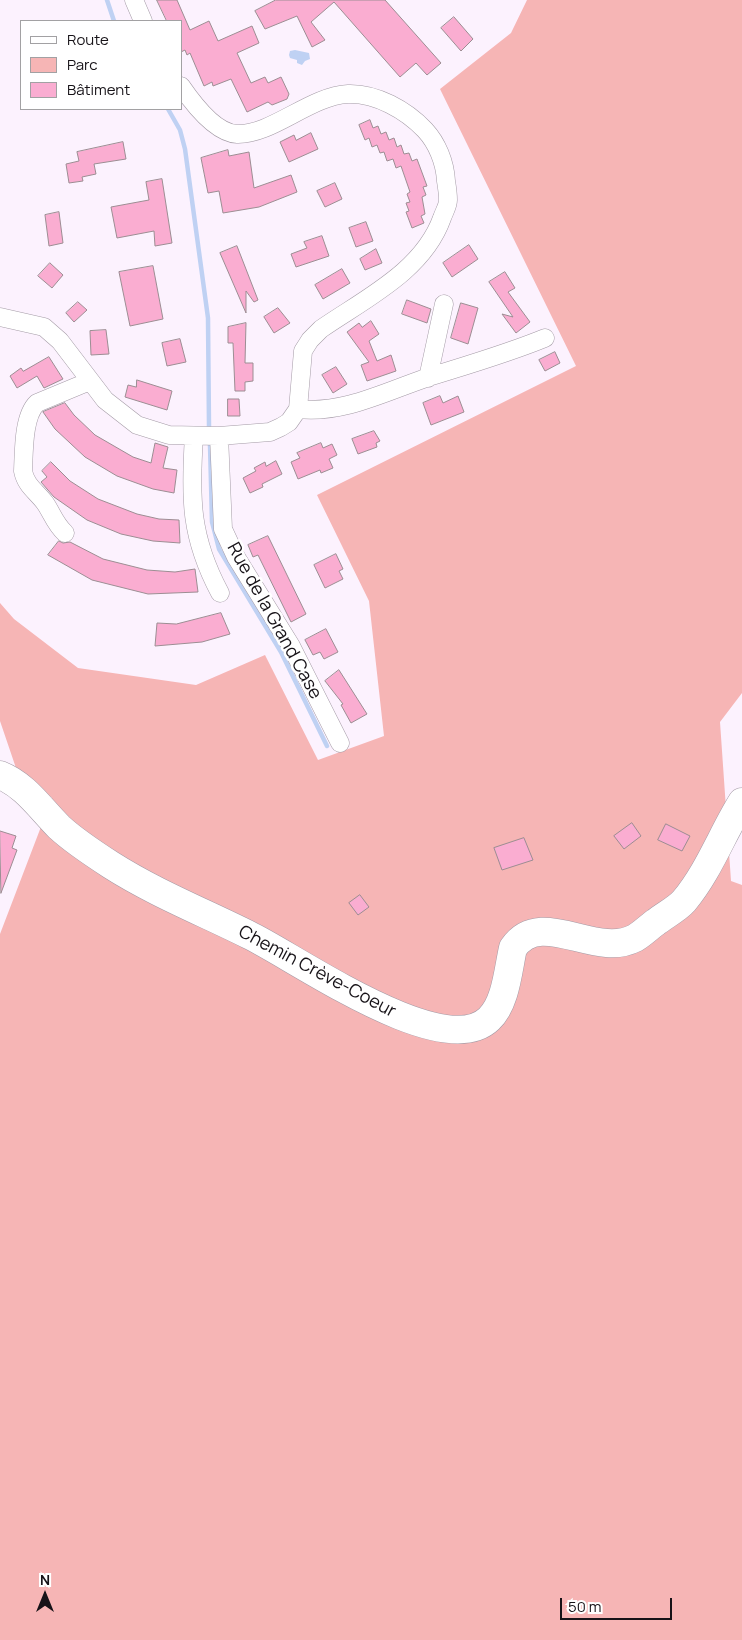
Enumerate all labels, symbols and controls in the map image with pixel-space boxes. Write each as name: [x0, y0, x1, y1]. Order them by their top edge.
legend: [20, 20, 182, 110]
text: Route: [67, 29, 109, 50]
text: Parc: [67, 54, 98, 75]
text: Bâtiment: [67, 79, 130, 100]
street label: Rue de la Grand Case: [222, 539, 326, 703]
street label: Chemin Crève-Coeur: [235, 921, 399, 1023]
north arrow: [20, 1570, 70, 1620]
text: N: [40, 1570, 50, 1589]
scale bar: [562, 1588, 674, 1620]
text: 50 m: [568, 1596, 602, 1617]

